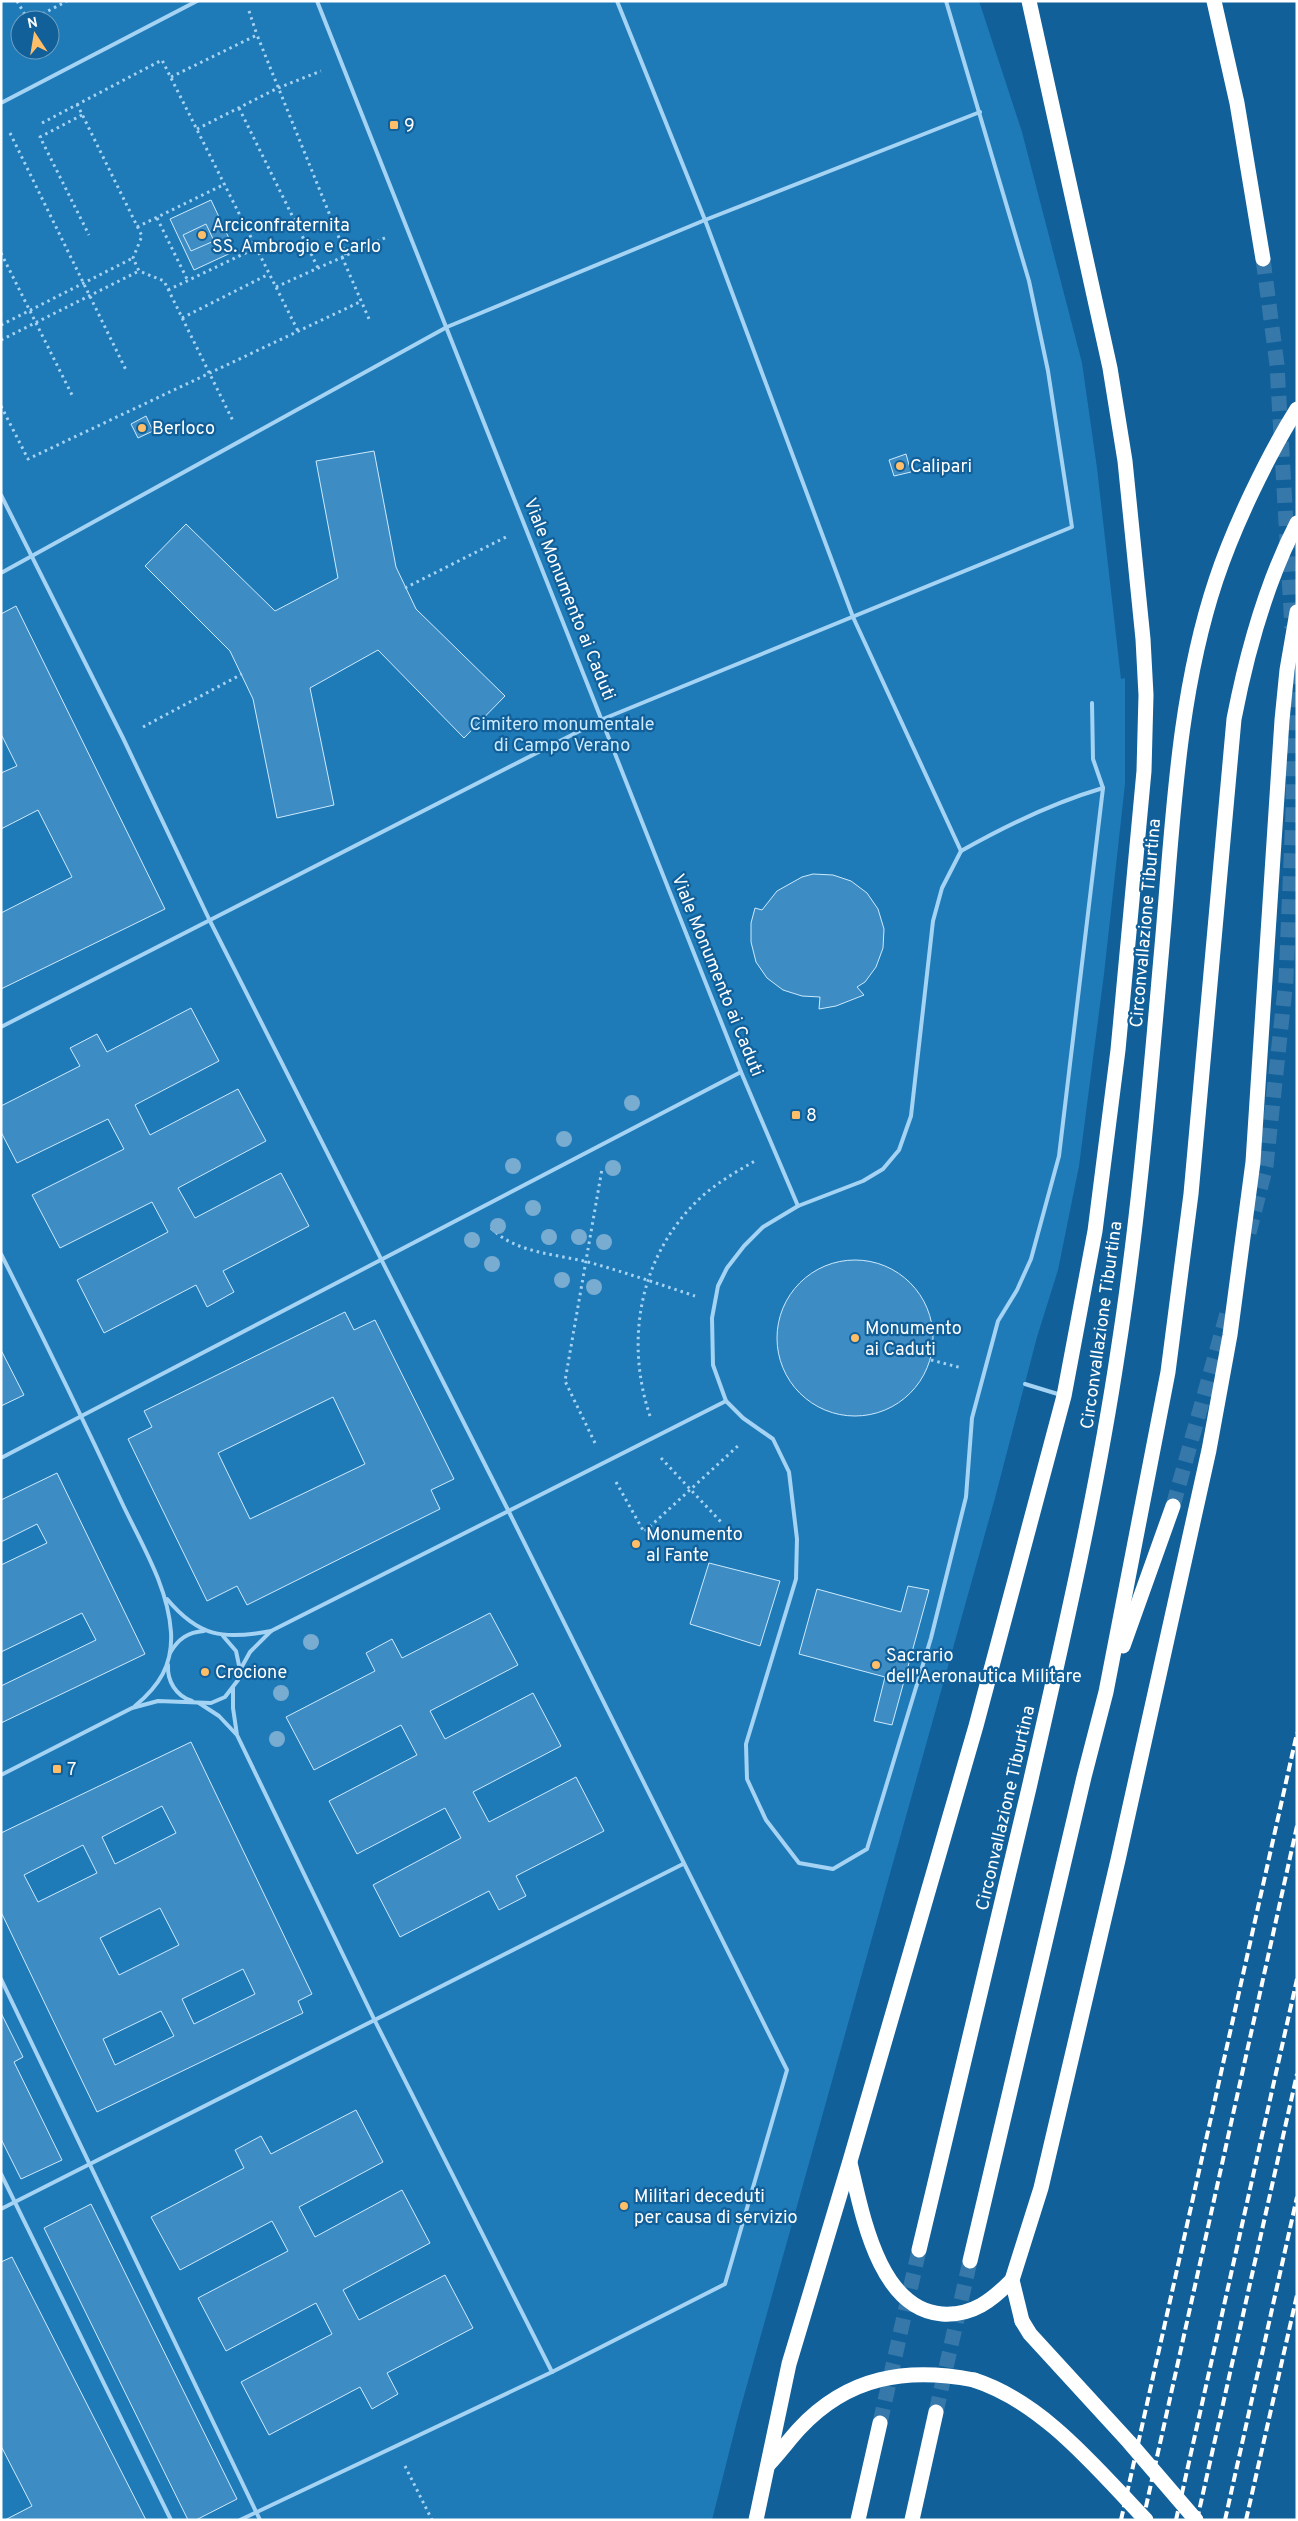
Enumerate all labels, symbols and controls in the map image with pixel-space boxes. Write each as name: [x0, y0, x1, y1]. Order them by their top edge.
north arrow: [10, 10, 60, 60]
text: N: [26, 14, 39, 33]
place label: 9: [404, 115, 415, 138]
marker: 9: [388, 119, 400, 131]
place label: Arciconfraternita SS. Ambrogio e Carlo: [212, 215, 381, 259]
marker: Arciconfraternita SS. Ambrogio e Carlo: [196, 229, 208, 241]
place label: Berloco: [152, 418, 215, 441]
marker: Berloco: [136, 422, 148, 434]
place label: Calipari: [910, 456, 972, 479]
marker: Calipari: [894, 460, 906, 472]
street label: Viale Monumento ai Caduti: [517, 495, 620, 704]
park label: Cimitero monumentale di Campo Verano: [470, 714, 654, 758]
street label: Circonvallazione Tiburtina: [1126, 818, 1167, 1029]
street label: Viale Monumento ai Caduti: [665, 871, 768, 1080]
place label: 8: [806, 1105, 817, 1128]
marker: 8: [790, 1109, 802, 1121]
street label: Circonvallazione Tiburtina: [1076, 1220, 1128, 1431]
place label: Monumento ai Caduti: [865, 1318, 962, 1362]
marker: Monumento ai Caduti: [849, 1332, 861, 1344]
place label: Monumento al Fante: [646, 1524, 743, 1568]
marker: Monumento al Fante: [630, 1538, 642, 1550]
place label: Sacrario dell'Aeronautica Militare: [886, 1645, 1082, 1689]
marker: Sacrario dell'Aeronautica Militare: [870, 1659, 882, 1671]
place label: Crocione: [215, 1662, 287, 1685]
marker: Crocione: [199, 1666, 211, 1678]
street label: Circonvallazione Tiburtina: [972, 1704, 1041, 1913]
place label: 7: [67, 1759, 76, 1782]
marker: 7: [51, 1763, 63, 1775]
place label: Militari deceduti per causa di servizio: [634, 2186, 798, 2230]
marker: Militari deceduti per causa di servizio: [618, 2200, 630, 2212]

